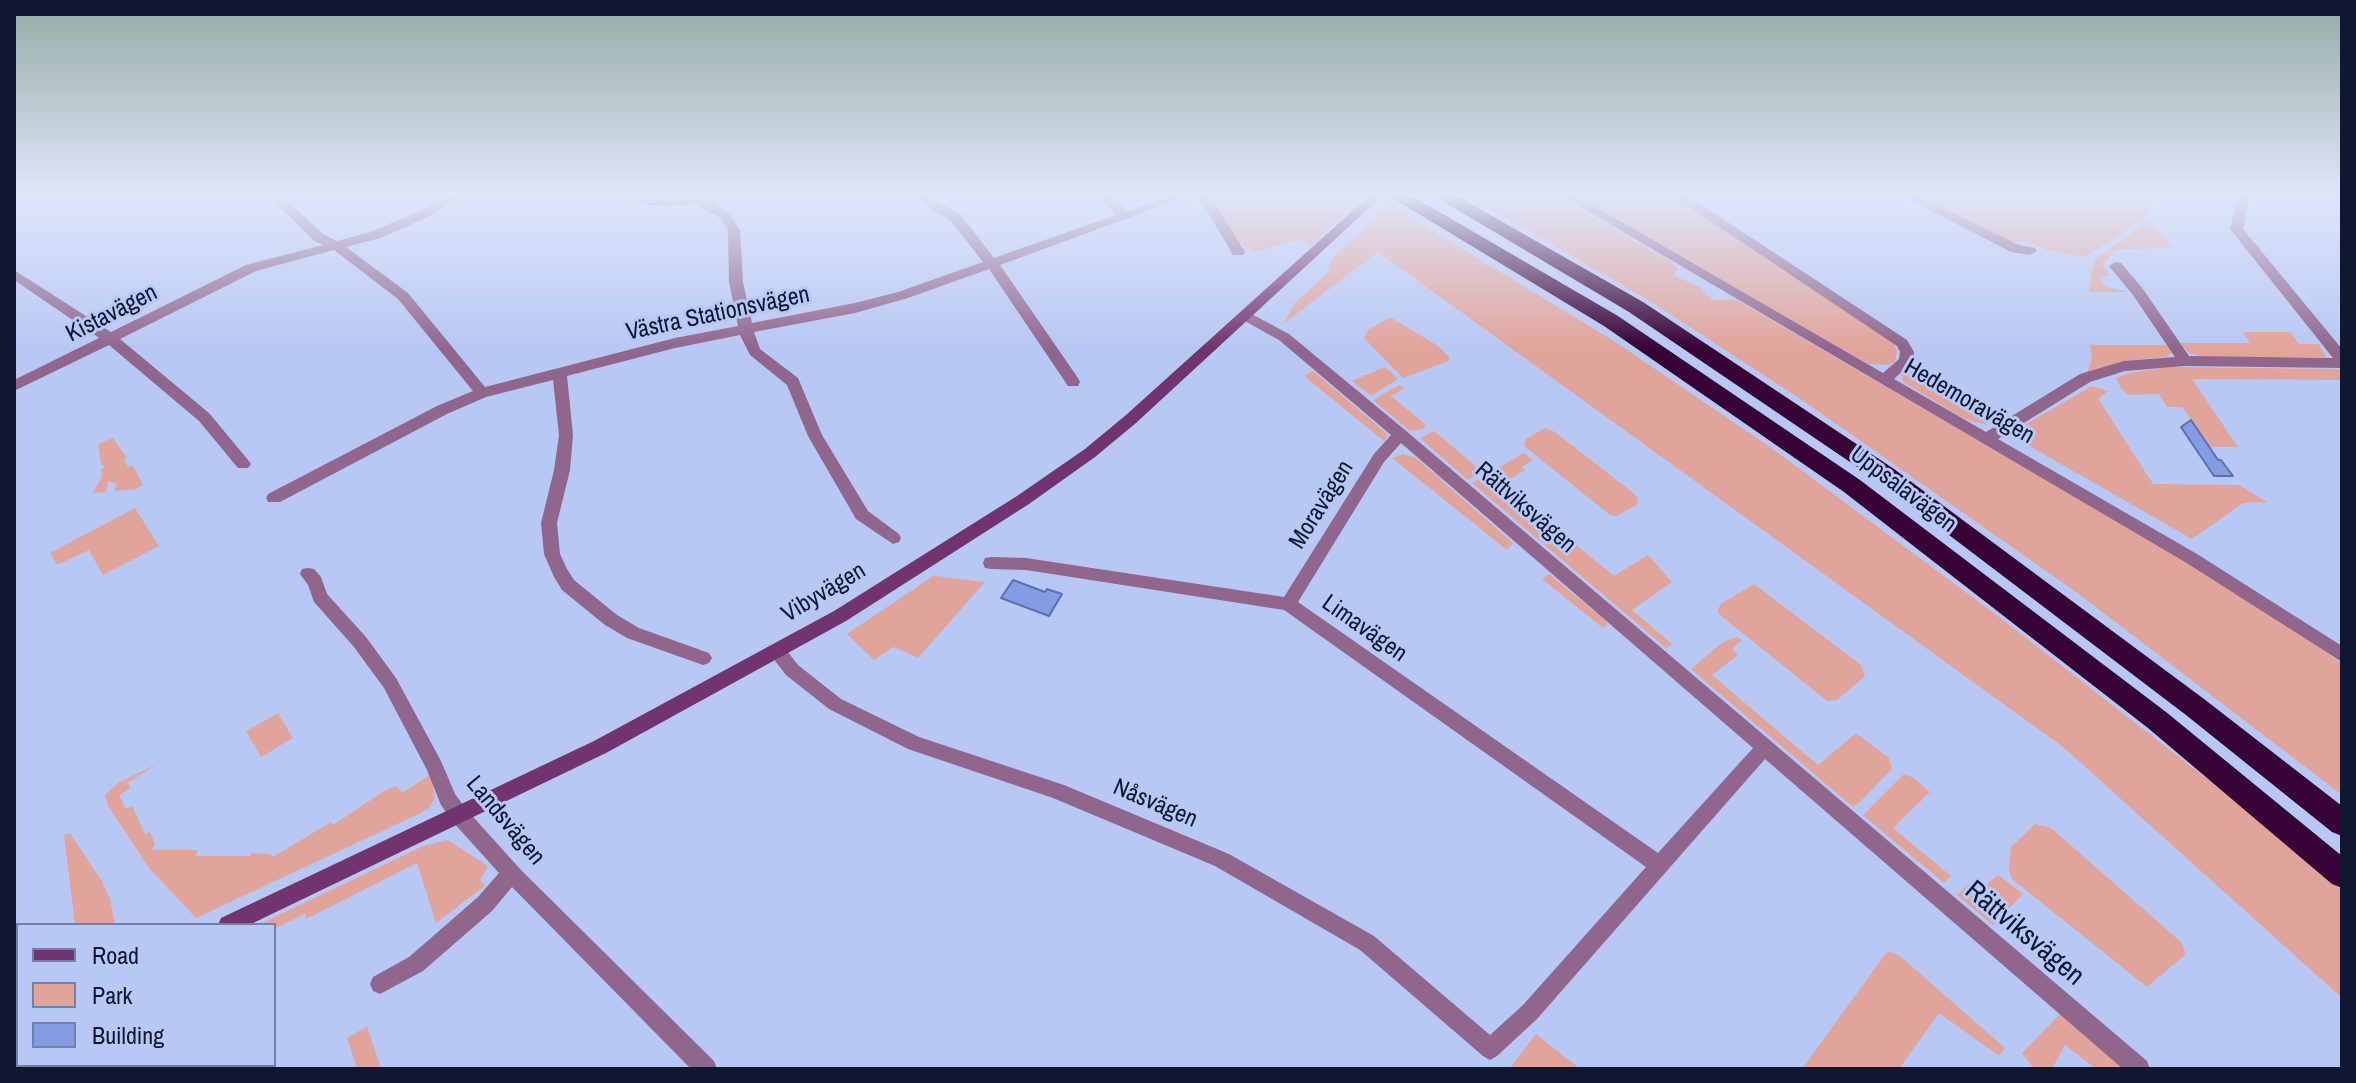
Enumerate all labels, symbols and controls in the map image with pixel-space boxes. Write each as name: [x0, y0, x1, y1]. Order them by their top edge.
street label: Kistavägen: [62, 279, 162, 349]
street label: Västra Stationsvägen: [624, 281, 812, 347]
street label: Hedemoravägen: [1899, 353, 2039, 451]
street label: Uppsalavägen: [1844, 441, 1962, 539]
street label: Moravägen: [1284, 456, 1360, 554]
street label: Rättviksvägen: [1468, 456, 1582, 560]
street label: Vibyvägen: [777, 557, 871, 629]
street label: Limavägen: [1316, 589, 1412, 669]
street label: Landsvägen: [460, 771, 550, 871]
street label: Nåsvägen: [1109, 773, 1201, 835]
street label: Rättviksvägen: [1957, 874, 2091, 994]
legend: [16, 923, 276, 1067]
text: Road: [92, 939, 139, 971]
text: Park: [92, 979, 132, 1011]
text: Building: [92, 1019, 164, 1051]

